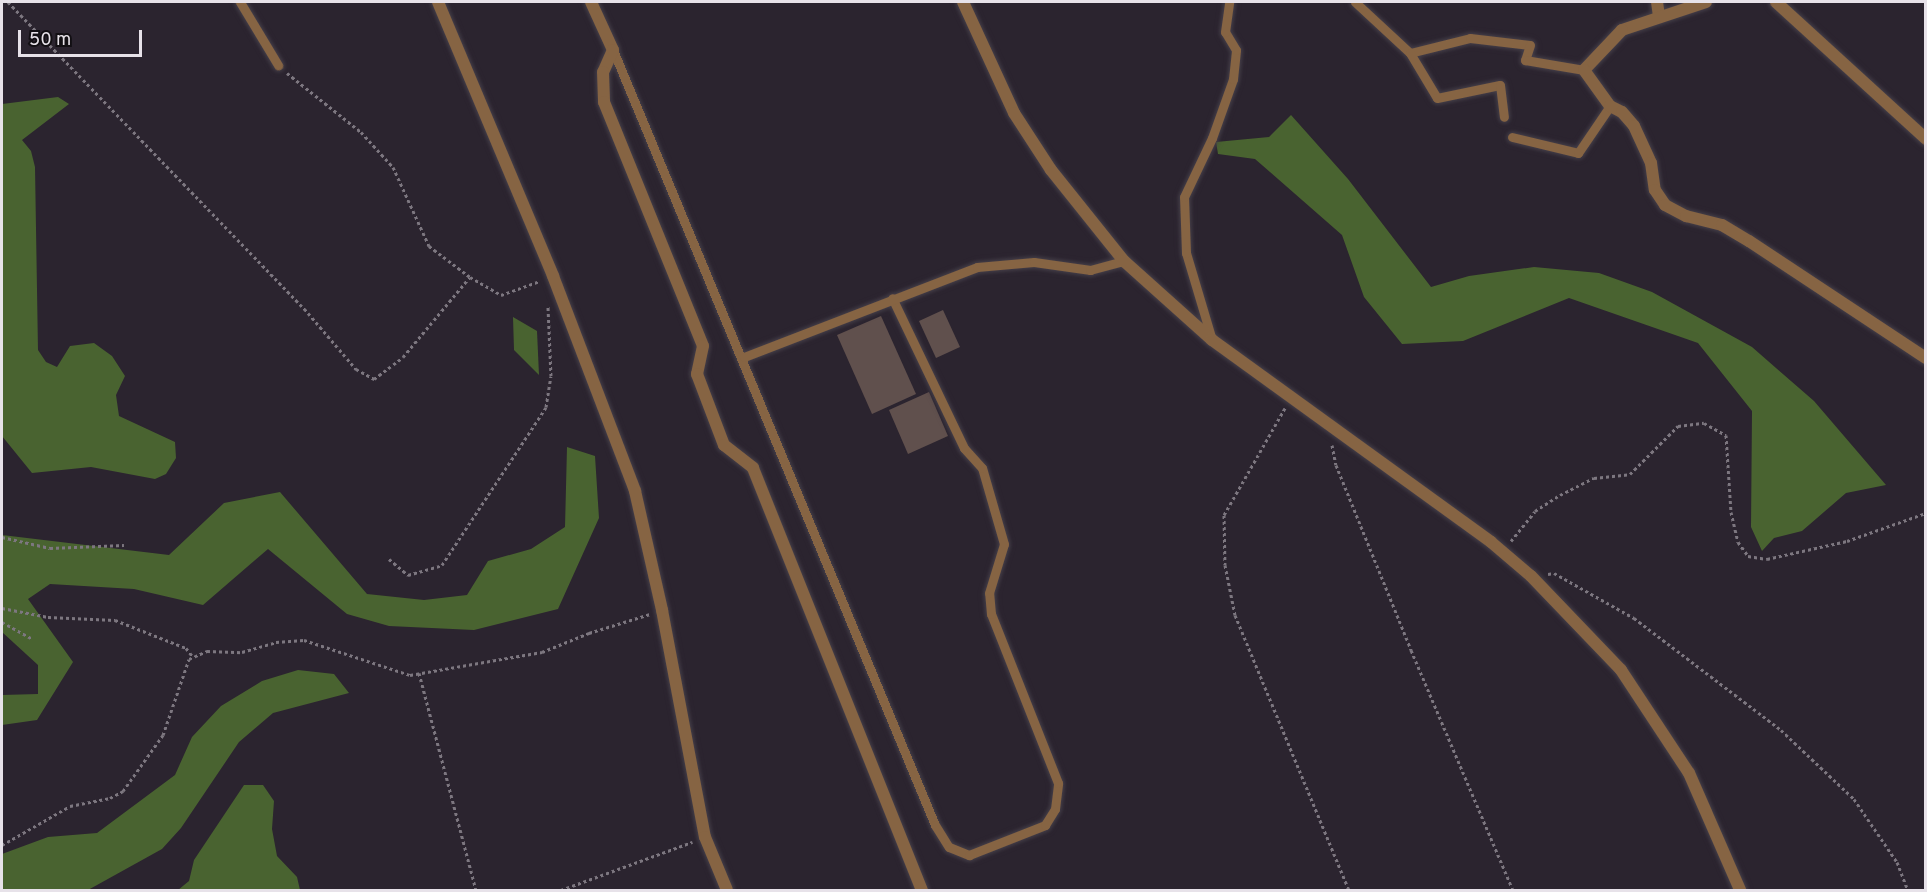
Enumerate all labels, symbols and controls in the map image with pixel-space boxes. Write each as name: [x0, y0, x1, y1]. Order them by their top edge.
scale bar: [21, 18, 146, 56]
text: 50 m: [29, 29, 71, 52]

